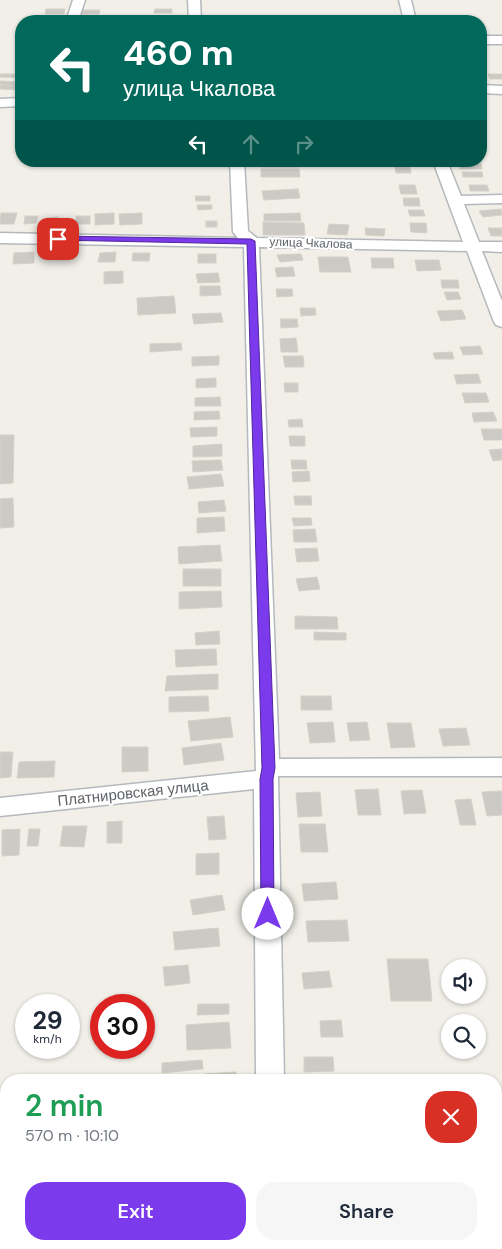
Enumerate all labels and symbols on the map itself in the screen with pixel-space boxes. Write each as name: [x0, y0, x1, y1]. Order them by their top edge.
pin: [37, 218, 79, 260]
street label: улица Чкалова: [269, 234, 353, 252]
street label: Платнировская улица: [57, 775, 210, 811]
position arrow: [241, 887, 293, 939]
speed limit sign: 30: [90, 994, 155, 1059]

